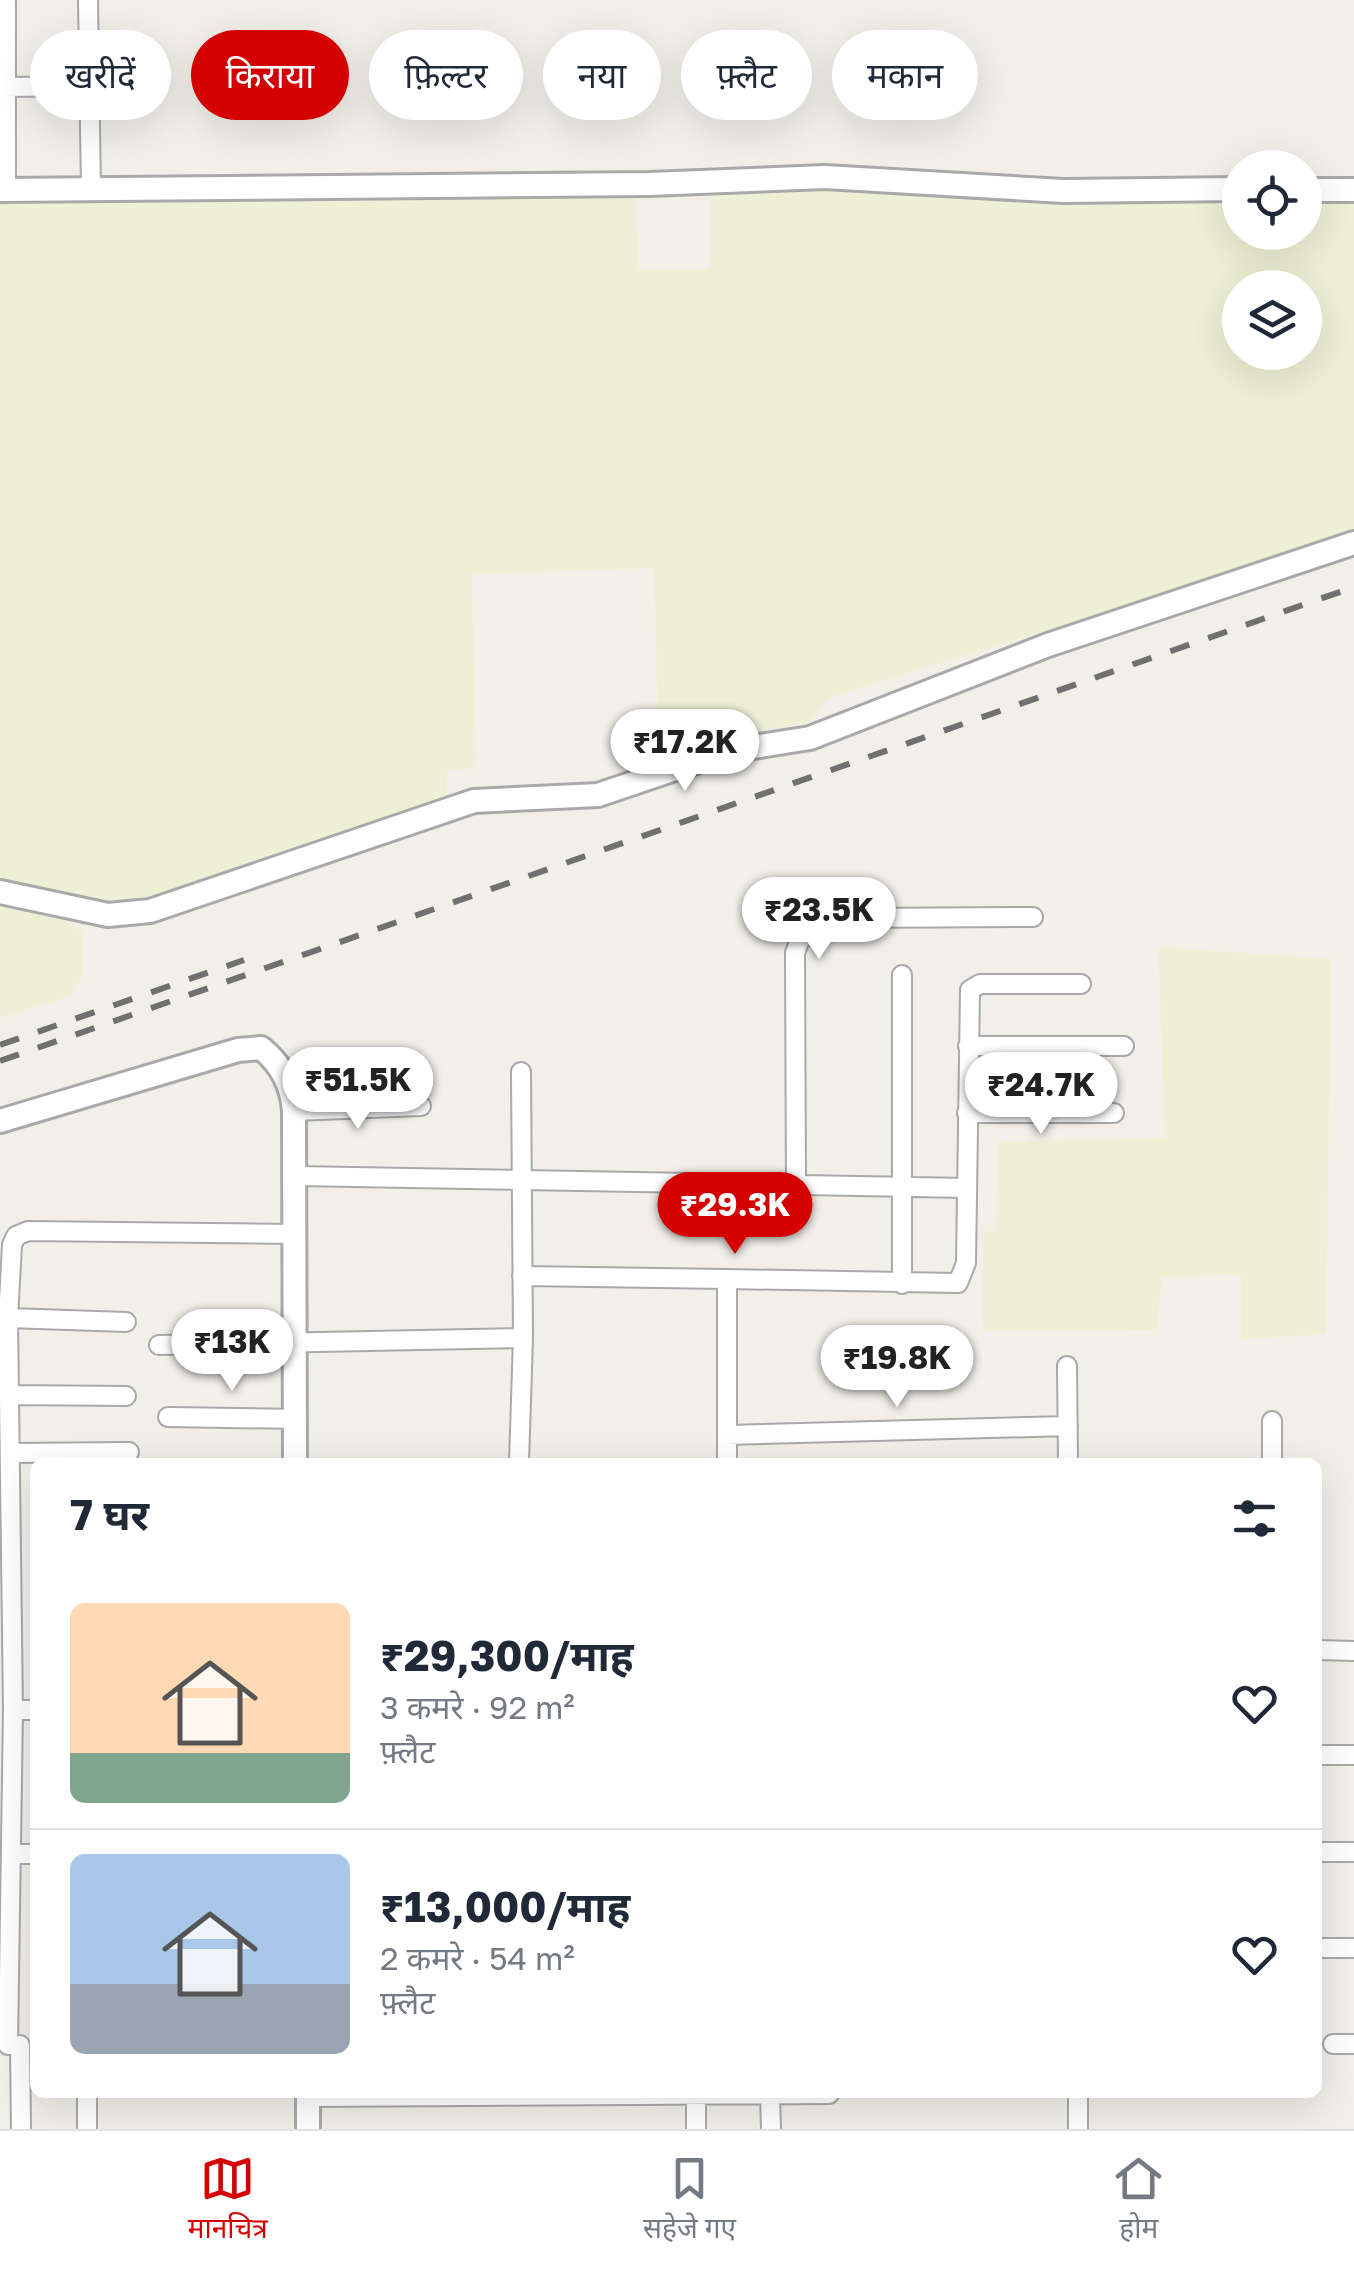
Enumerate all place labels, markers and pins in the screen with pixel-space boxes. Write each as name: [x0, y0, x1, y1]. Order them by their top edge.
pin: ₹17.2K: [604, 709, 766, 794]
pin: ₹23.5K: [738, 877, 900, 962]
pin: ₹51.5K: [277, 1047, 439, 1132]
pin: ₹24.7K: [960, 1052, 1122, 1137]
pin: ₹29.3K: [654, 1172, 816, 1257]
pin: ₹13K: [173, 1309, 291, 1394]
pin: ₹19.8K: [816, 1325, 978, 1410]

